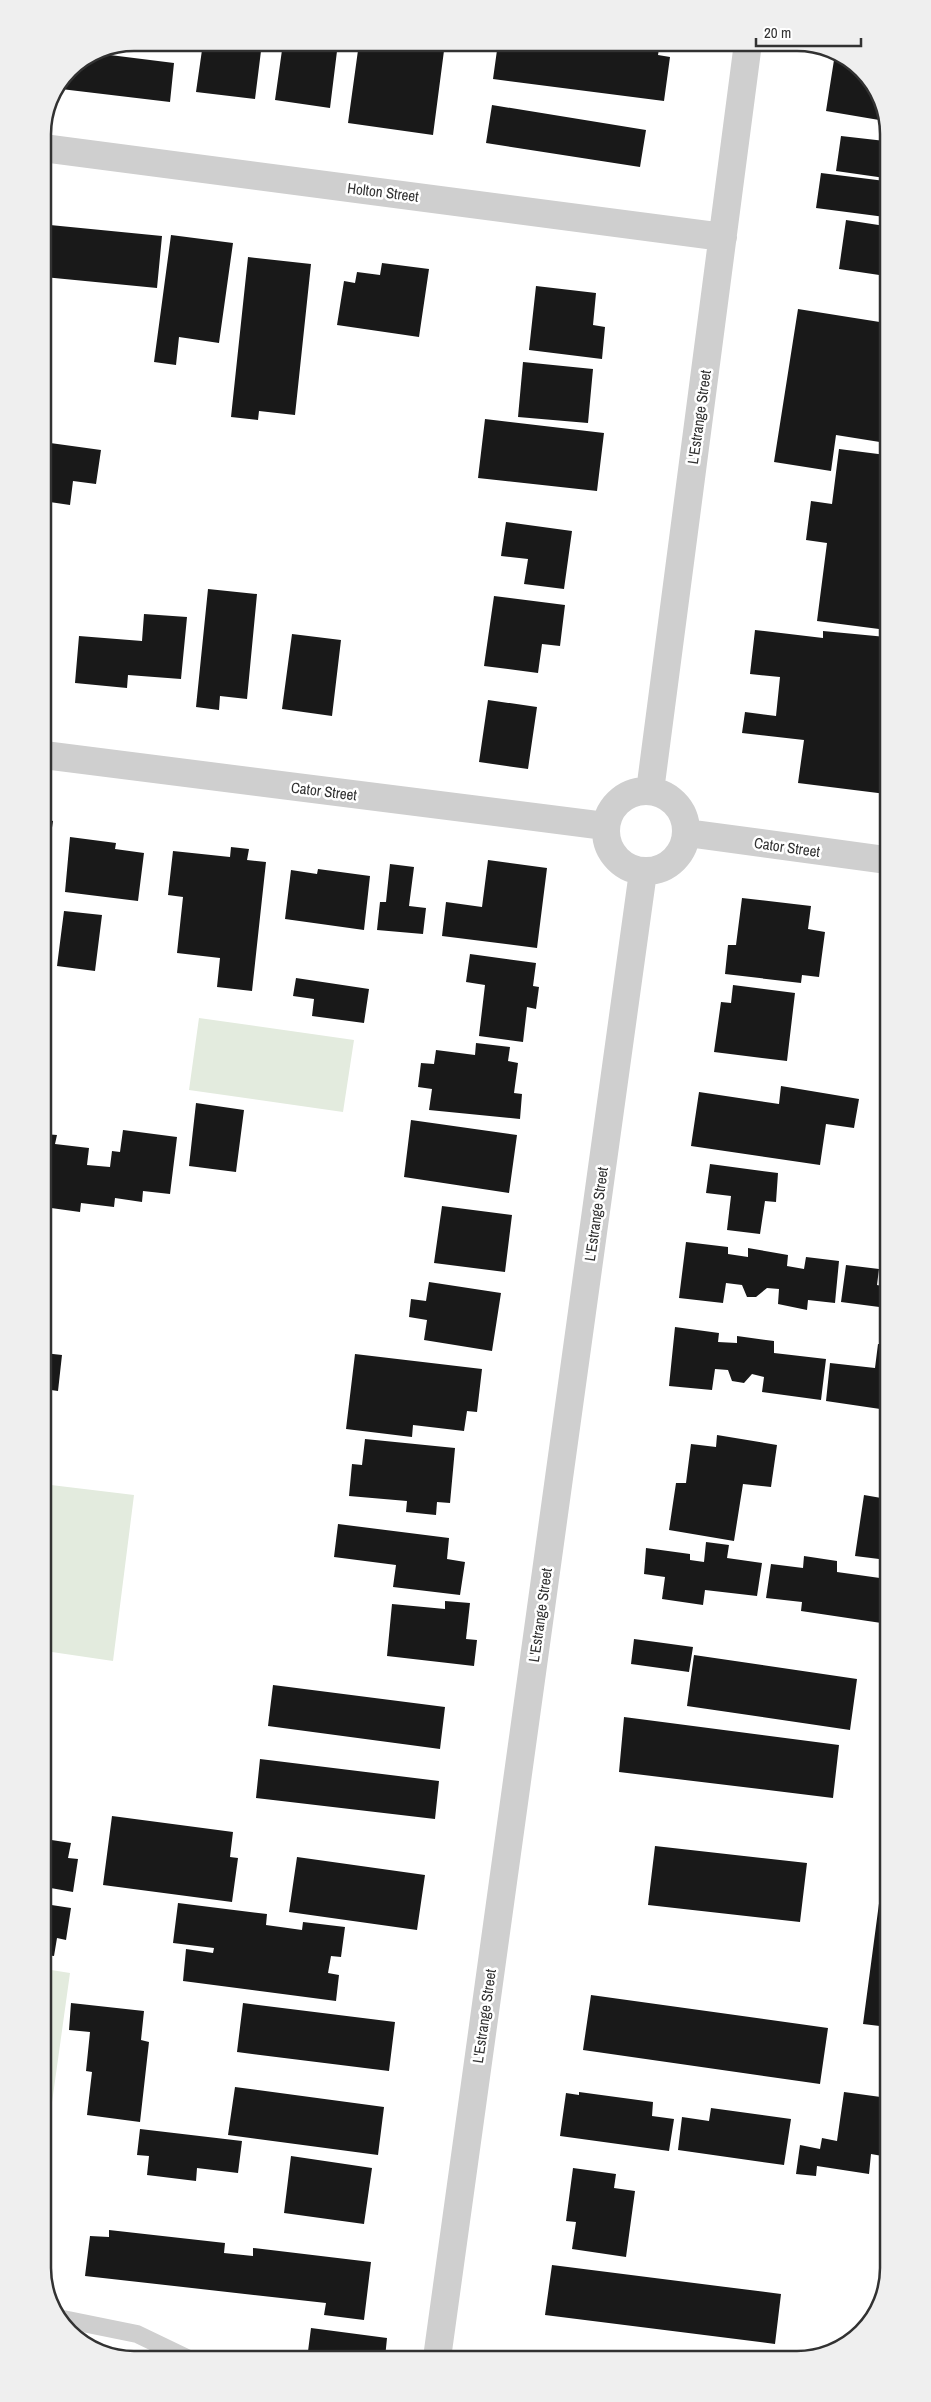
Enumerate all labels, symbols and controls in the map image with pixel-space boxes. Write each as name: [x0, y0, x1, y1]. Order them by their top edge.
scale bar: [756, 15, 861, 47]
text: 20 m: [764, 22, 791, 43]
street label: Holton Street: [346, 177, 420, 207]
street label: L'Estrange Street: [682, 368, 716, 465]
street label: Cator Street: [290, 777, 359, 806]
street label: Cator Street: [753, 832, 822, 862]
street label: L'Estrange Street: [579, 1165, 613, 1262]
street label: L'Estrange Street: [523, 1566, 557, 1663]
street label: L'Estrange Street: [467, 1967, 501, 2064]

